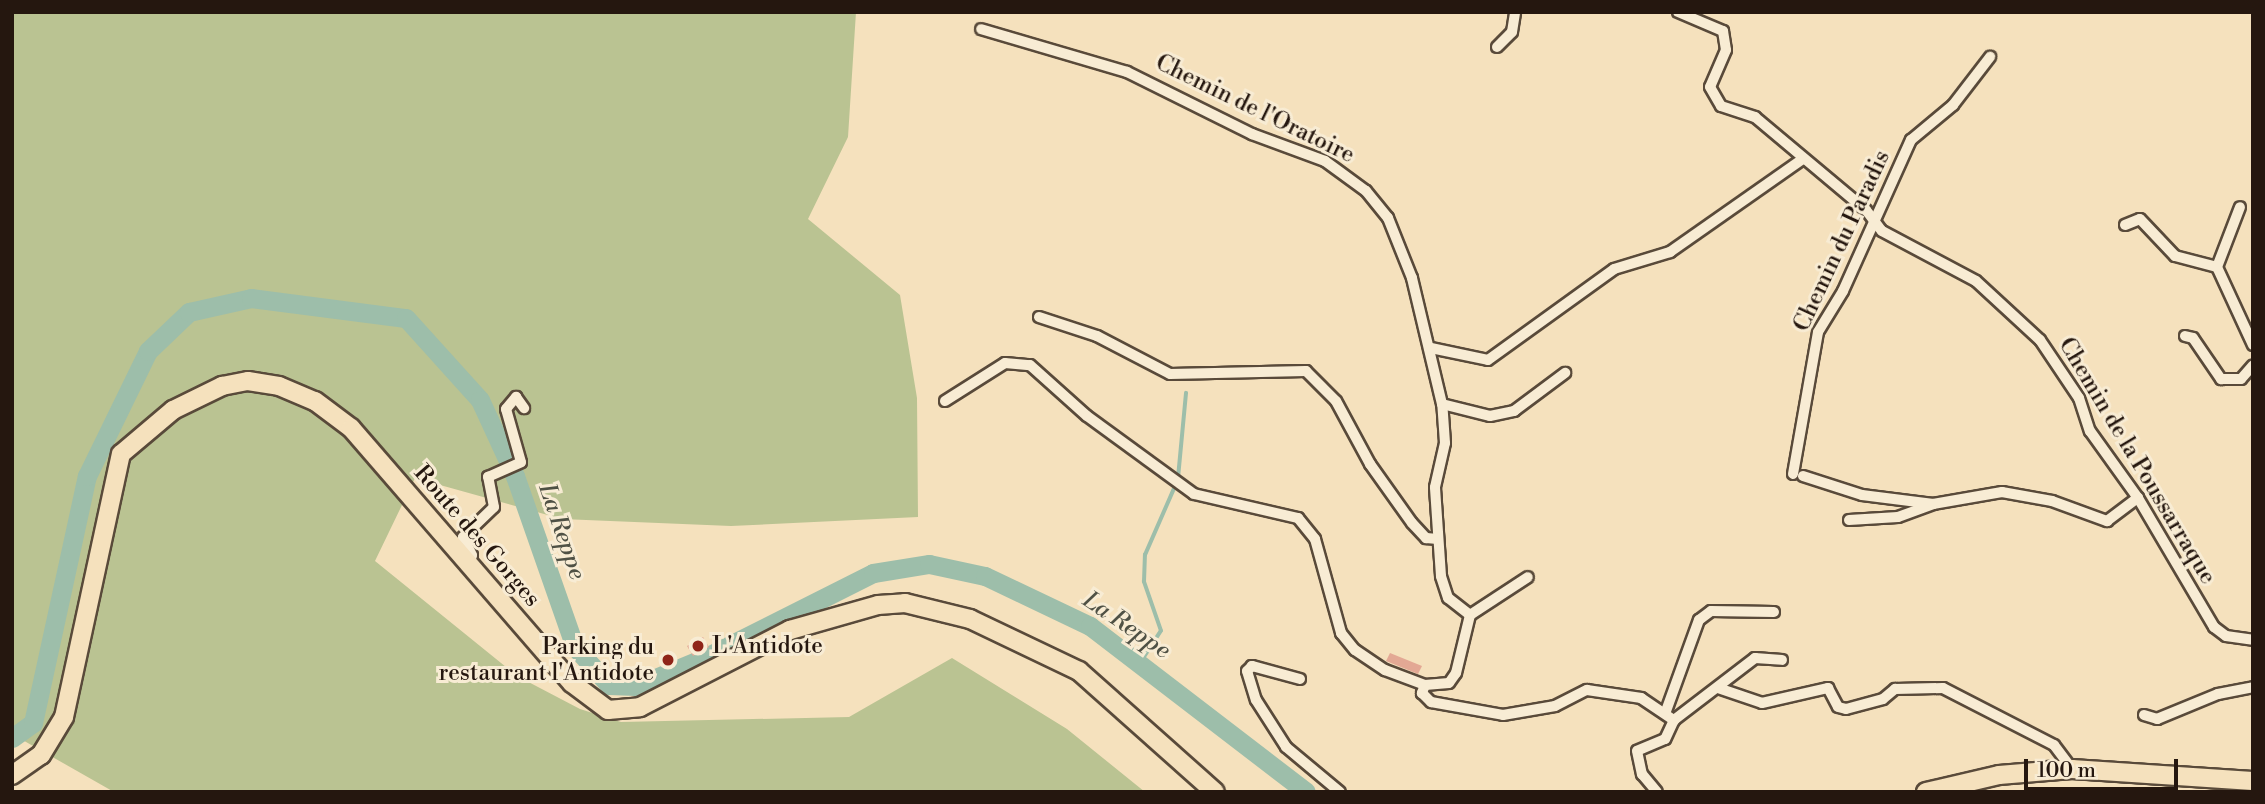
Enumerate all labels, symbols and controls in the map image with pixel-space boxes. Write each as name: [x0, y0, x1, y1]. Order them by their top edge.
street label: Chemin de l'Oratoire: [1151, 49, 1359, 169]
street label: Chemin du Paradis: [1788, 146, 1896, 336]
street label: Chemin de la Poussarraque: [2052, 333, 2222, 589]
street label: Route des Gorges: [408, 460, 546, 612]
water label: La Reppe: [531, 480, 591, 584]
water label: La Reppe: [1077, 586, 1175, 666]
place label: L'Antidote: [712, 632, 823, 660]
place label: Parking du restaurant l'Antidote: [438, 633, 654, 687]
marker: L'Antidote: [690, 638, 706, 654]
marker: Parking du restaurant l'Antidote: [660, 652, 676, 668]
scale bar: [2027, 744, 2181, 788]
text: 100 m: [2037, 758, 2096, 784]

